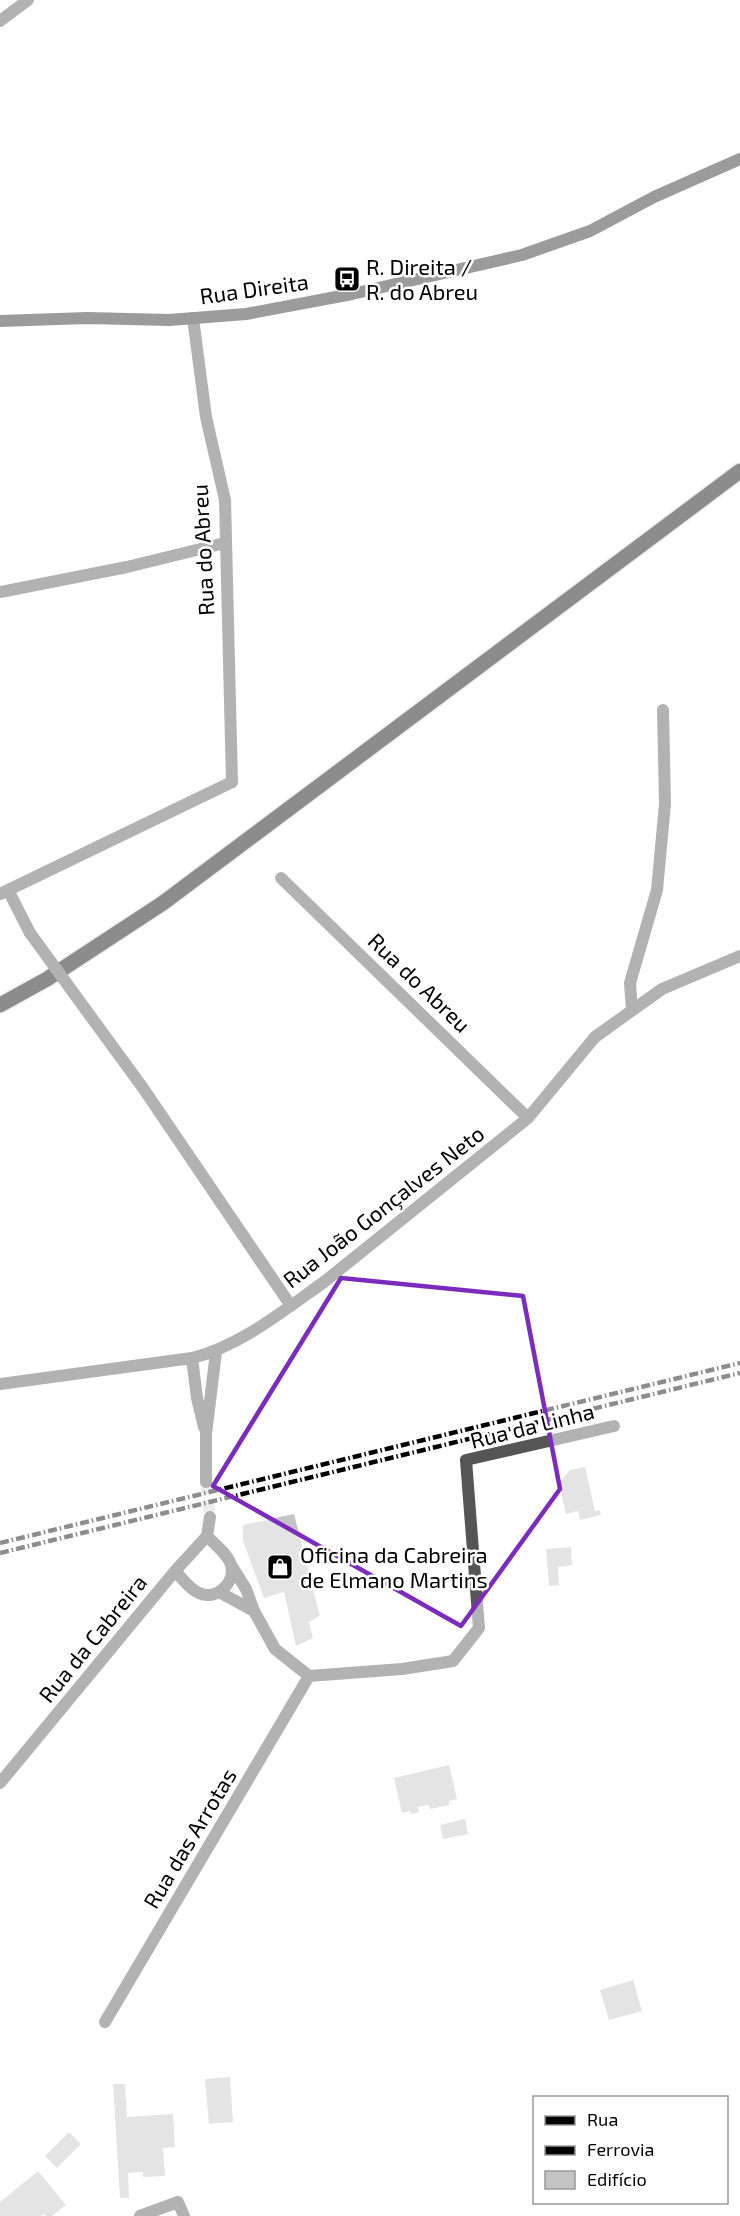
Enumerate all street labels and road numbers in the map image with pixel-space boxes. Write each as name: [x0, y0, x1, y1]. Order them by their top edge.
street label: Rua Direita: [198, 268, 310, 308]
street label: Rua do Abreu: [186, 484, 218, 616]
street label: Rua do Abreu: [364, 927, 476, 1037]
street label: Rua João Gonçalves Neto: [277, 1119, 490, 1294]
street label: Rua da Linha: [467, 1397, 597, 1453]
street label: Rua da Cabreira: [33, 1569, 151, 1707]
street label: Rua das Arrotas: [137, 1763, 241, 1913]

